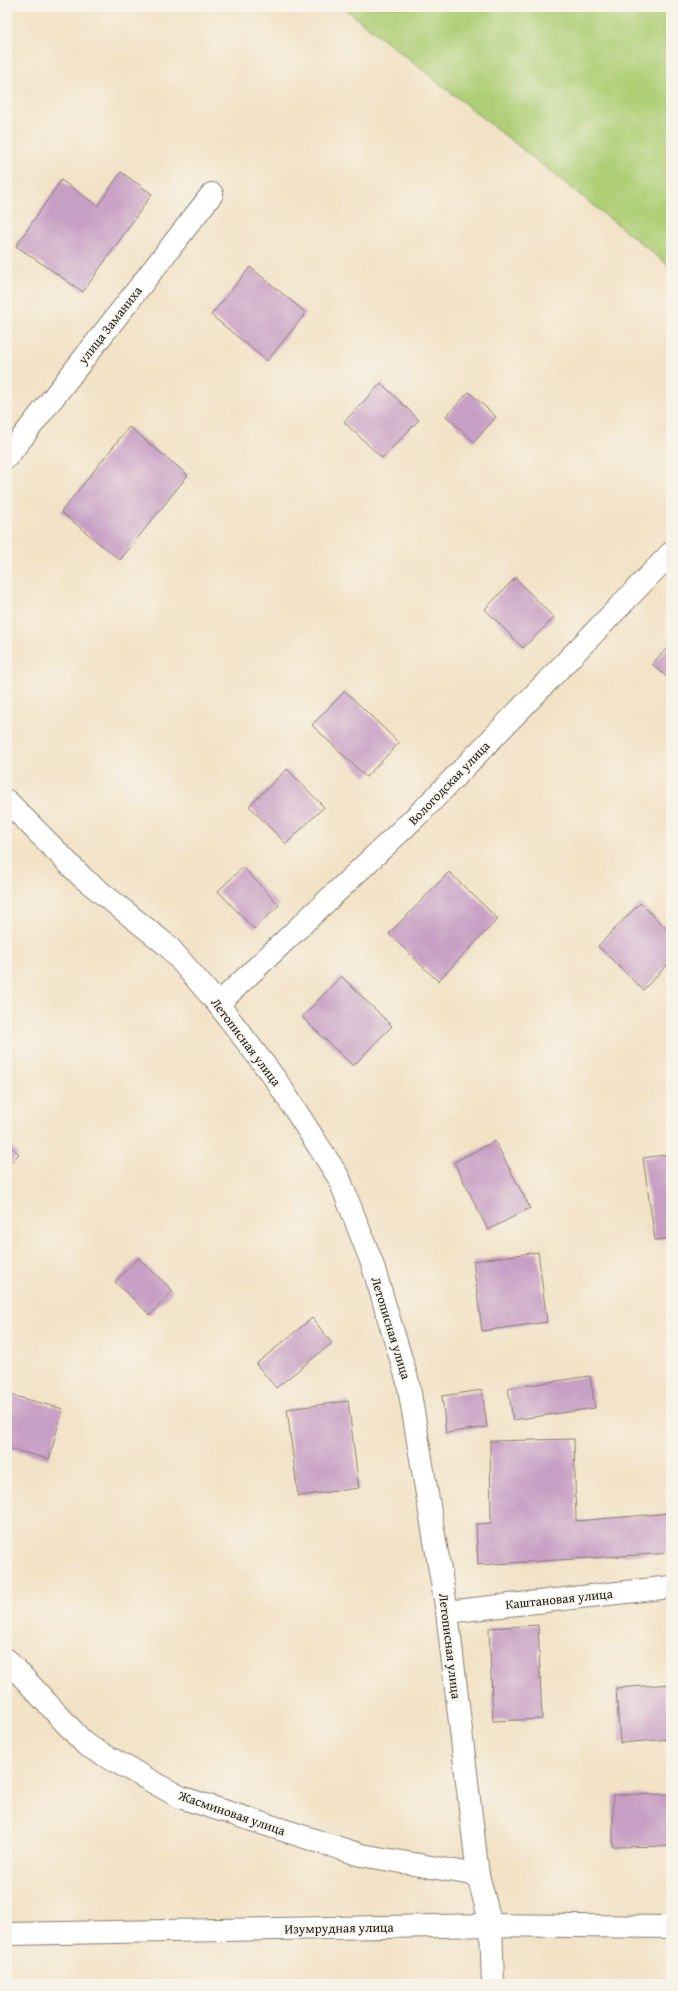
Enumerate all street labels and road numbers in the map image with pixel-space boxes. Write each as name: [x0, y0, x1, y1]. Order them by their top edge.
street label: улица Заманиха: [73, 281, 147, 369]
street label: Вологодская улица: [404, 736, 495, 829]
street label: Летописная улица: [206, 994, 286, 1091]
street label: Летописная улица: [366, 1274, 416, 1382]
street label: Каштановая улица: [504, 1584, 614, 1614]
street label: Летописная улица: [434, 1592, 466, 1701]
street label: Жасминовая улица: [175, 1785, 289, 1840]
street label: Изумрудная улица: [284, 1918, 395, 1938]

